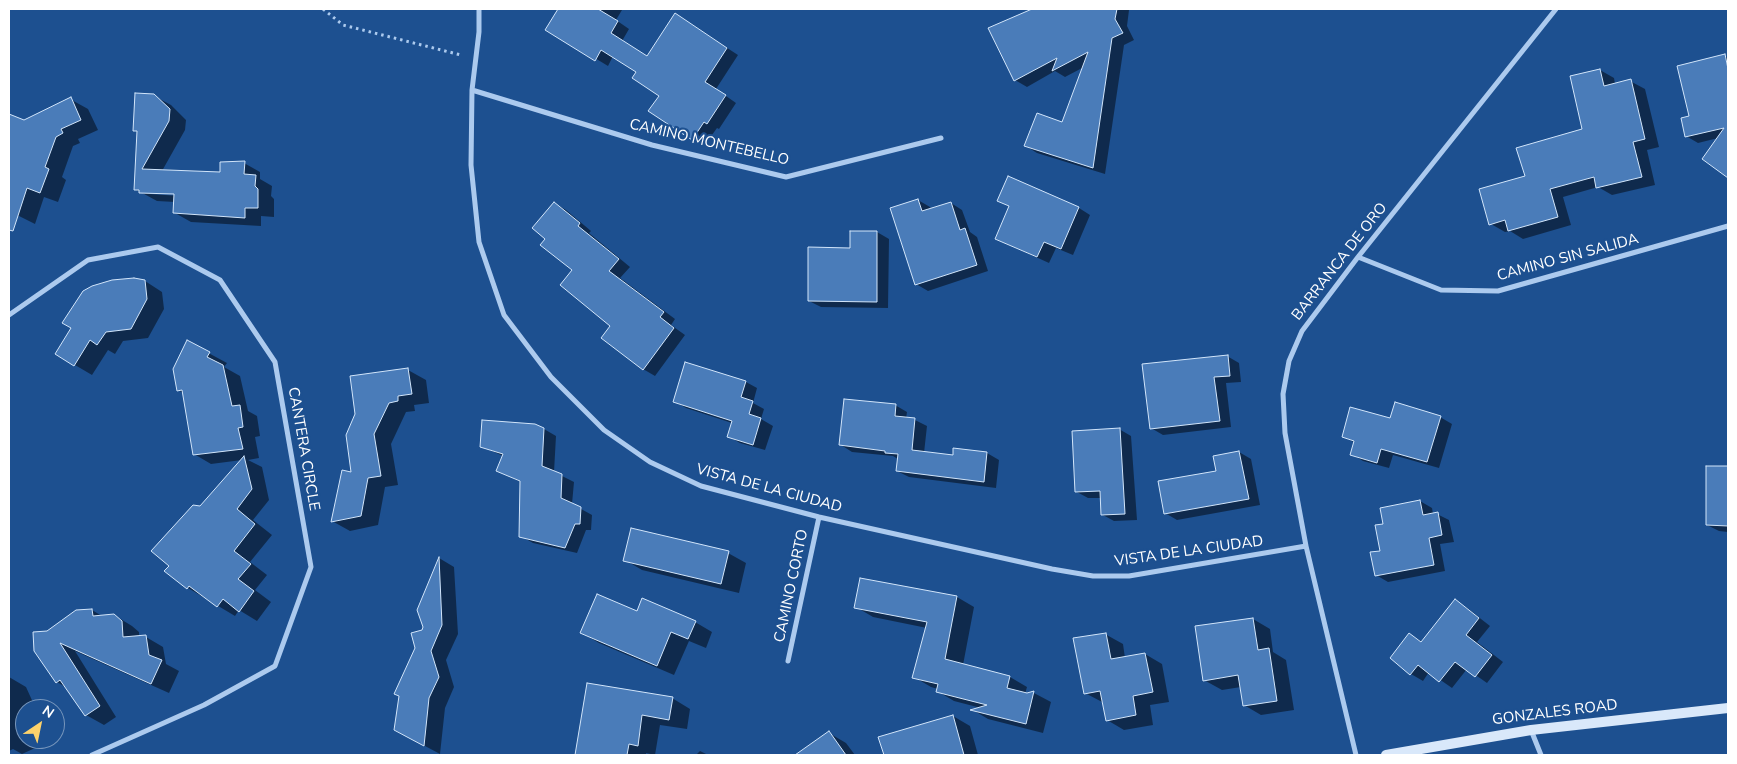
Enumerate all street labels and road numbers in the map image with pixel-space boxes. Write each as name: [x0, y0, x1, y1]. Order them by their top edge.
street label: CAMINO MONTEBELLO: [627, 116, 791, 170]
street label: BARRANCA DE ORO: [1289, 200, 1391, 324]
street label: CAMINO SIN SALIDA: [1495, 230, 1641, 286]
street label: CANTERA CIRCLE: [283, 386, 323, 512]
street label: VISTA DE LA CIUDAD: [694, 461, 844, 517]
street label: CAMINO CORTO: [771, 528, 813, 644]
street label: VISTA DE LA CIUDAD: [1113, 533, 1265, 571]
street label: GONZALES ROAD: [1491, 696, 1619, 730]

